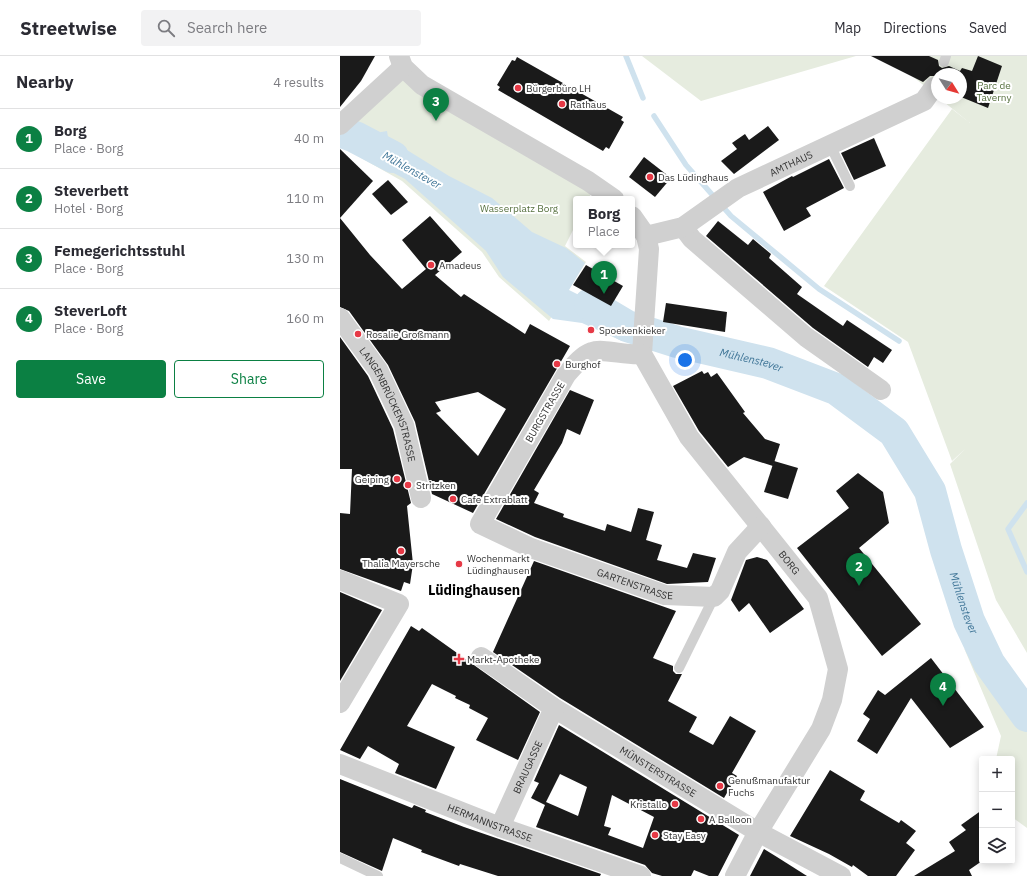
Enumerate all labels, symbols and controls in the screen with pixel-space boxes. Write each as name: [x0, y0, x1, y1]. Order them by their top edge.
search box: [141, 10, 421, 46]
text: Streetwise: [20, 16, 117, 40]
icon: search: [155, 17, 177, 39]
text: Search here: [187, 18, 267, 37]
text: Map: [834, 19, 861, 37]
text: Directions: [883, 19, 947, 37]
text: Saved: [969, 19, 1007, 37]
north arrow: [931, 68, 967, 104]
text: Nearby: [16, 71, 74, 93]
text: 4 results: [273, 74, 324, 91]
park label: Parc de Taverny: [977, 79, 1011, 104]
place label: Bürgerbüro LH: [526, 82, 591, 95]
marker: Bürgerbüro LH: [513, 83, 523, 93]
pin: 3: [423, 88, 449, 121]
place label: Rathaus: [570, 98, 607, 111]
marker: Rathaus: [557, 99, 567, 109]
text: Borg: [54, 121, 87, 140]
text: 1: [25, 130, 33, 147]
text: 40 m: [294, 130, 324, 147]
text: Place · Borg: [54, 140, 123, 157]
street label: AMTHAUS: [767, 147, 815, 179]
water label: Mühlenstever: [380, 148, 445, 192]
place label: Das Lüdinghaus: [658, 171, 729, 184]
marker: Das Lüdinghaus: [645, 172, 655, 182]
text: Steverbett: [54, 181, 129, 200]
text: 2: [25, 190, 33, 207]
text: 110 m: [286, 190, 324, 207]
popup: [573, 196, 635, 248]
text: Hotel · Borg: [54, 200, 123, 217]
park label: Wasserplatz Borg: [480, 202, 559, 215]
text: Borg: [588, 204, 620, 223]
text: Place: [588, 223, 620, 240]
text: Femegerichtsstuhl: [54, 241, 185, 260]
text: 3: [25, 250, 33, 267]
text: 130 m: [286, 250, 324, 267]
place label: Amadeus: [439, 259, 481, 272]
text: Place · Borg: [54, 260, 123, 277]
marker: Amadeus: [426, 260, 436, 270]
pin: 1: [591, 261, 617, 294]
text: SteverLoft: [54, 301, 127, 320]
text: 4: [25, 310, 33, 327]
text: 160 m: [286, 310, 324, 327]
text: Place · Borg: [54, 320, 123, 337]
place label: Spoekenkieker: [599, 324, 666, 337]
marker: Spoekenkieker: [586, 325, 596, 335]
place label: Rosalie Großmann: [366, 328, 449, 341]
marker: Rosalie Großmann: [353, 329, 363, 339]
street label: LANGENBRÜCKENSTRASSE: [357, 344, 419, 463]
water label: Mühlenstever: [718, 345, 786, 375]
your location: [675, 350, 695, 370]
place label: Burghof: [565, 358, 601, 371]
marker: Burghof: [552, 359, 562, 369]
button: Save: [16, 360, 166, 398]
button: Share: [174, 360, 324, 398]
street label: BURGSTRASSE: [522, 379, 568, 445]
place label: Geiping: [355, 473, 390, 486]
marker: Geiping: [392, 474, 402, 484]
place label: Stritzken: [416, 479, 456, 492]
marker: Stritzken: [403, 480, 413, 490]
place label: Cafe Extrablatt: [461, 493, 528, 506]
marker: Cafe Extrablatt: [448, 494, 458, 504]
marker: Thalia Mayersche: [396, 546, 406, 556]
street label: BORG: [776, 548, 803, 577]
place label: Wochenmarkt Lüdinghausen: [467, 552, 530, 577]
pin: 2: [846, 553, 872, 586]
place label: Thalia Mayersche: [362, 557, 441, 570]
marker: Wochenmarkt Lüdinghausen: [454, 559, 464, 569]
street label: GARTENSTRASSE: [595, 565, 674, 602]
water label: Mühlenstever: [947, 570, 982, 637]
district label: Lüdinghausen: [428, 581, 520, 599]
place label: Markt-Apotheke: [467, 653, 540, 666]
marker: Markt-Apotheke: [454, 654, 464, 664]
pin: 4: [930, 673, 956, 706]
street label: BRAUGASSE: [510, 738, 545, 795]
street label: MÜNSTERSTRASSE: [618, 743, 699, 800]
map controls: [979, 756, 1015, 864]
button: +: [979, 756, 1015, 792]
place label: Genußmanufaktur Fuchs: [728, 774, 811, 799]
marker: Genußmanufaktur Fuchs: [715, 781, 725, 791]
button: −: [979, 792, 1015, 828]
place label: Kristallo: [630, 798, 667, 811]
marker: Kristallo: [670, 799, 680, 809]
street label: HERMANNSTRASSE: [446, 801, 534, 844]
place label: A Balloon: [709, 813, 752, 826]
marker: A Balloon: [696, 814, 706, 824]
button: layers: [979, 828, 1015, 864]
place label: Stay Easy: [663, 829, 706, 842]
marker: Stay Easy: [650, 830, 660, 840]

